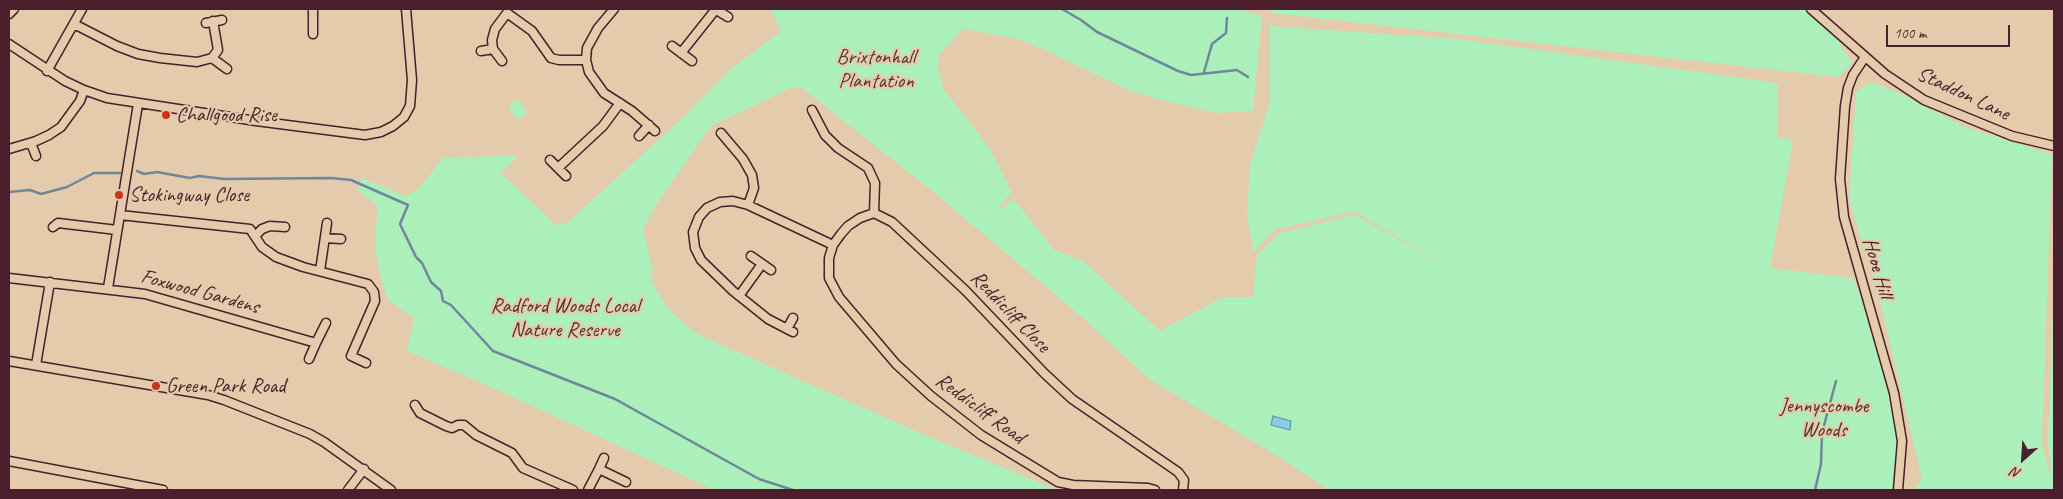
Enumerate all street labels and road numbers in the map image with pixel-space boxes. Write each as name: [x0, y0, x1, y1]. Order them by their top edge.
street label: Staddon Lane: [1913, 62, 2013, 126]
street label: Hooe Hill: [1856, 235, 1898, 301]
street label: Foxwood Gardens: [138, 264, 262, 320]
street label: Reddicliff Close: [965, 266, 1055, 358]
street label: Reddicliff Road: [930, 368, 1030, 450]

